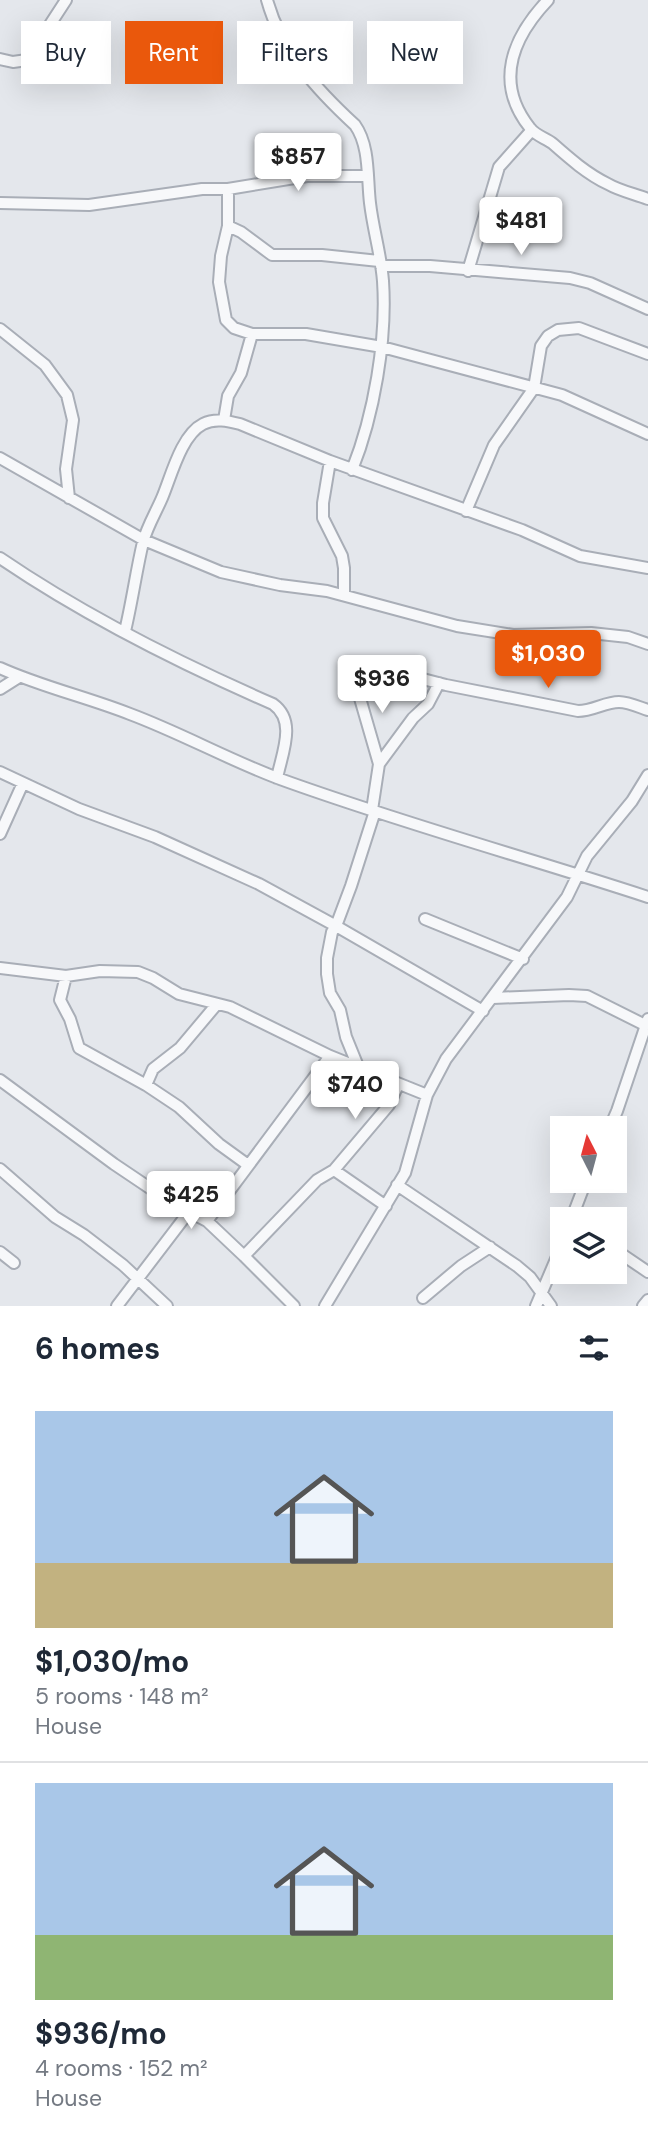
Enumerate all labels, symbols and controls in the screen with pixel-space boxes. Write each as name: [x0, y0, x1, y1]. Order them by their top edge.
chip: Buy: [21, 21, 111, 84]
chip: Rent: [125, 21, 223, 84]
chip: Filters: [237, 21, 353, 84]
chip: New: [367, 21, 463, 84]
pin: $857: [257, 134, 339, 193]
text: $857: [271, 141, 325, 171]
pin: $481: [480, 198, 562, 257]
text: $481: [495, 205, 547, 235]
pin: $1,030: [491, 630, 605, 690]
text: $1,030: [511, 638, 585, 668]
pin: $936: [341, 656, 423, 715]
text: $936: [354, 663, 410, 693]
pin: $740: [314, 1062, 396, 1121]
text: $740: [327, 1069, 383, 1099]
north arrow: [550, 1116, 626, 1194]
map controls: [550, 1116, 627, 1284]
pin: $425: [150, 1172, 232, 1231]
text: $425: [163, 1179, 219, 1209]
button: layers: [550, 1207, 627, 1284]
text: 6 homes: [35, 1329, 160, 1368]
icon: filters: [575, 1329, 613, 1367]
icon: home: [261, 1456, 387, 1582]
text: $1,030/mo: [35, 1642, 189, 1681]
text: 5 rooms · 148 m²: [35, 1681, 209, 1711]
text: House: [35, 1711, 102, 1741]
icon: home: [261, 1828, 387, 1954]
text: $936/mo: [35, 2014, 167, 2053]
text: 4 rooms · 152 m²: [35, 2053, 208, 2083]
text: House: [35, 2083, 102, 2113]

